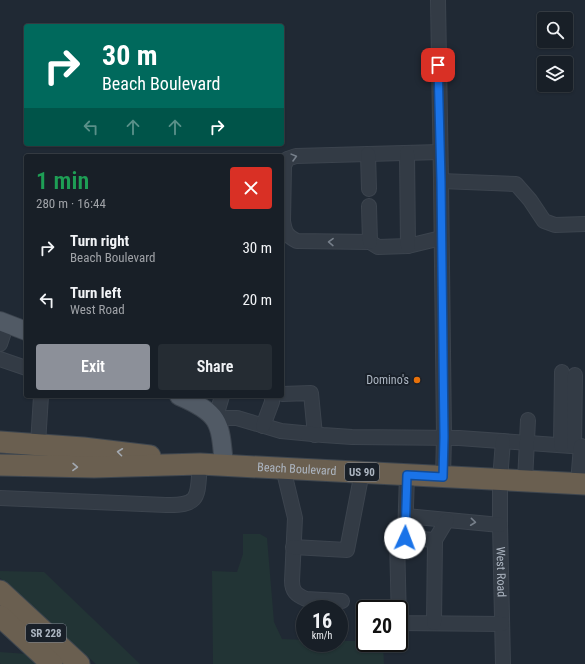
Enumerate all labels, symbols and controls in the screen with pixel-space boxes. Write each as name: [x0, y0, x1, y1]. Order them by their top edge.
map controls: [537, 12, 573, 92]
button: search: [537, 12, 573, 48]
text: 30 m: [102, 39, 158, 72]
icon: right: [36, 40, 88, 92]
pin: [421, 48, 455, 82]
icon: arrive: [427, 54, 449, 76]
button: layers: [537, 56, 573, 92]
text: Beach Boulevard: [102, 73, 220, 94]
icon: left: [80, 116, 102, 138]
icon: ahead: [122, 116, 144, 138]
icon: ahead: [164, 116, 186, 138]
icon: right: [206, 116, 228, 138]
one-way arrow: [291, 154, 297, 162]
text: 1 min: [36, 167, 89, 195]
button: close: [230, 167, 272, 209]
text: 280 m · 16:44: [36, 196, 106, 211]
text: Turn right: [70, 232, 129, 250]
icon: right: [36, 237, 58, 259]
one-way arrow: [328, 238, 334, 246]
text: 30 m: [242, 239, 272, 257]
text: Beach Boulevard: [70, 250, 156, 265]
text: Turn left: [70, 284, 121, 302]
icon: left: [36, 289, 58, 311]
text: 20 m: [242, 291, 272, 309]
text: West Road: [70, 302, 125, 317]
button: Exit: [36, 344, 150, 390]
button: Share: [158, 344, 272, 390]
place label: Domino's: [366, 373, 409, 387]
marker: Domino's: [412, 375, 422, 385]
one-way arrow: [117, 448, 123, 457]
street label: Beach Boulevard: [257, 460, 337, 478]
one-way arrow: [72, 463, 78, 471]
road number: US 90: [345, 463, 379, 481]
position arrow: [384, 517, 426, 559]
one-way arrow: [470, 518, 476, 527]
street label: West Road: [493, 546, 509, 597]
speed limit sign: 20: [356, 600, 408, 652]
text: 16: [312, 609, 332, 633]
road number: SR 228: [26, 624, 66, 642]
text: km/h: [312, 630, 332, 641]

